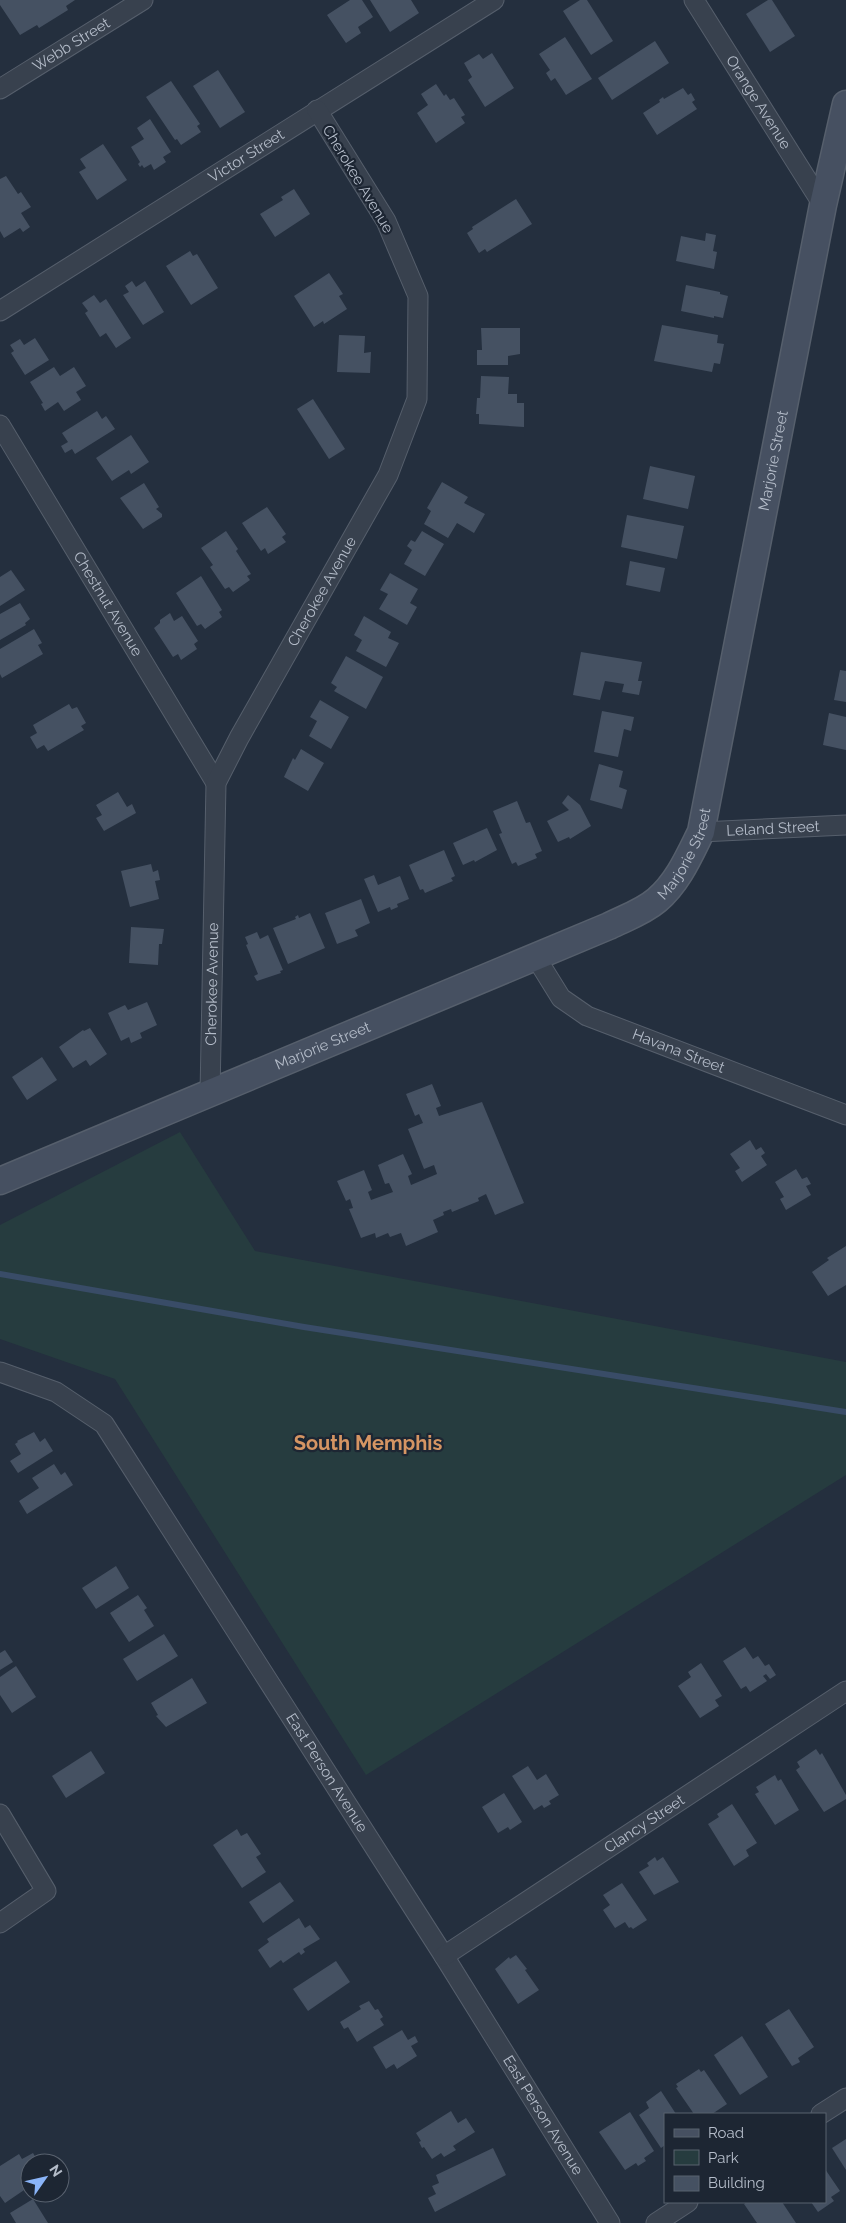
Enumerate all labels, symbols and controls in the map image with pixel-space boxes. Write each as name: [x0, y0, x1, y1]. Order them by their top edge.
street label: Webb Street: [29, 14, 113, 75]
street label: Orange Avenue: [722, 52, 795, 153]
street label: Cherokee Avenue: [319, 122, 397, 236]
street label: Victor Street: [205, 125, 287, 186]
street label: Marjorie Street: [755, 409, 792, 512]
street label: Cherokee Avenue: [284, 533, 360, 649]
street label: Chestnut Avenue: [70, 548, 146, 660]
street label: Marjorie Street: [654, 806, 714, 904]
street label: Leland Street: [726, 817, 820, 840]
street label: Cherokee Avenue: [202, 922, 222, 1046]
street label: Marjorie Street: [272, 1018, 373, 1074]
street label: Havana Street: [630, 1025, 727, 1077]
district label: South Memphis: [294, 1431, 442, 1455]
street label: East Person Avenue: [282, 1710, 372, 1836]
street label: Clancy Street: [601, 1791, 688, 1857]
street label: East Person Avenue: [499, 2052, 587, 2179]
legend: [664, 2113, 826, 2203]
text: Road: [708, 2124, 744, 2142]
text: Park: [708, 2149, 739, 2167]
north arrow: [20, 2153, 70, 2203]
text: N: [46, 2162, 65, 2180]
text: Building: [708, 2174, 765, 2192]

